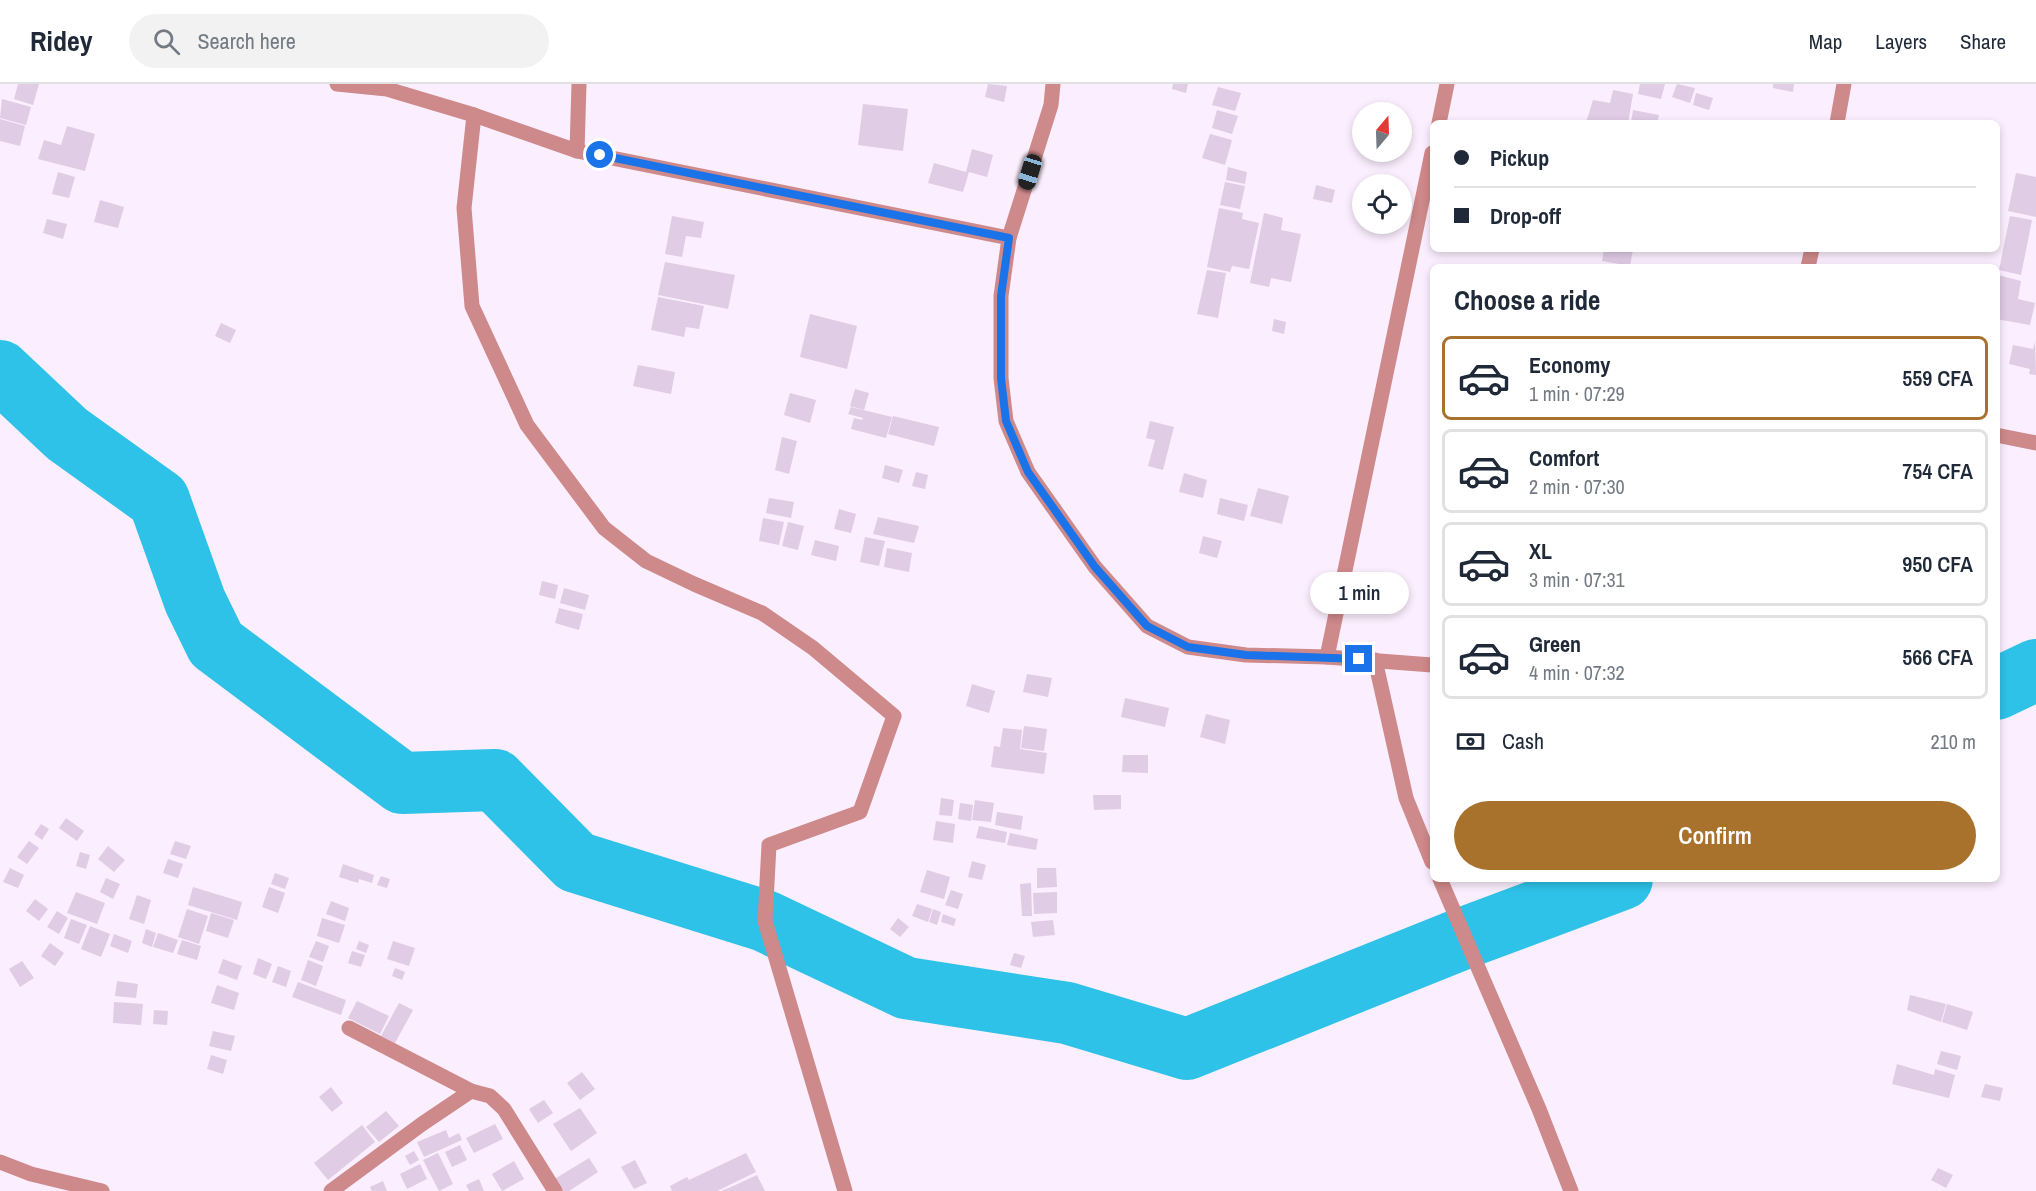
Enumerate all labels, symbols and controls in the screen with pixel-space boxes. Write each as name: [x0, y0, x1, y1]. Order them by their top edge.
search box: [129, 14, 549, 68]
text: Ridey: [30, 22, 93, 60]
icon: search: [150, 25, 183, 58]
text: Search here: [198, 26, 296, 56]
text: Map: [1809, 27, 1842, 56]
text: Layers: [1875, 27, 1927, 56]
text: Share: [1960, 27, 2006, 56]
north arrow: [1352, 102, 1412, 162]
map controls: [1352, 102, 1412, 234]
route start: [586, 141, 613, 168]
text: Pickup: [1490, 143, 1549, 173]
car: [1016, 152, 1044, 192]
button: locate: [1352, 174, 1412, 234]
text: Drop-off: [1490, 201, 1561, 231]
text: Choose a ride: [1454, 282, 1600, 318]
text: Economy: [1529, 350, 1610, 380]
icon: car: [1457, 351, 1511, 405]
text: 559 CFA: [1902, 363, 1973, 393]
text: 1 min · 07:29: [1529, 380, 1625, 407]
text: Comfort: [1529, 443, 1599, 473]
icon: car: [1457, 444, 1511, 498]
text: 754 CFA: [1902, 456, 1973, 486]
text: 2 min · 07:30: [1529, 473, 1625, 500]
text: XL: [1529, 536, 1552, 566]
icon: car: [1457, 537, 1511, 591]
text: 950 CFA: [1902, 549, 1973, 579]
text: 3 min · 07:31: [1529, 566, 1625, 593]
callout: 1 min: [1310, 572, 1408, 614]
text: 1 min: [1338, 579, 1381, 606]
text: Green: [1529, 629, 1581, 659]
icon: car: [1457, 630, 1511, 684]
text: 566 CFA: [1902, 642, 1973, 672]
route end: [1345, 645, 1372, 672]
text: 4 min · 07:32: [1529, 659, 1625, 686]
icon: cash: [1454, 725, 1487, 758]
text: Cash: [1502, 726, 1544, 756]
text: 210 m: [1930, 728, 1976, 755]
button: Confirm: [1454, 801, 1976, 870]

